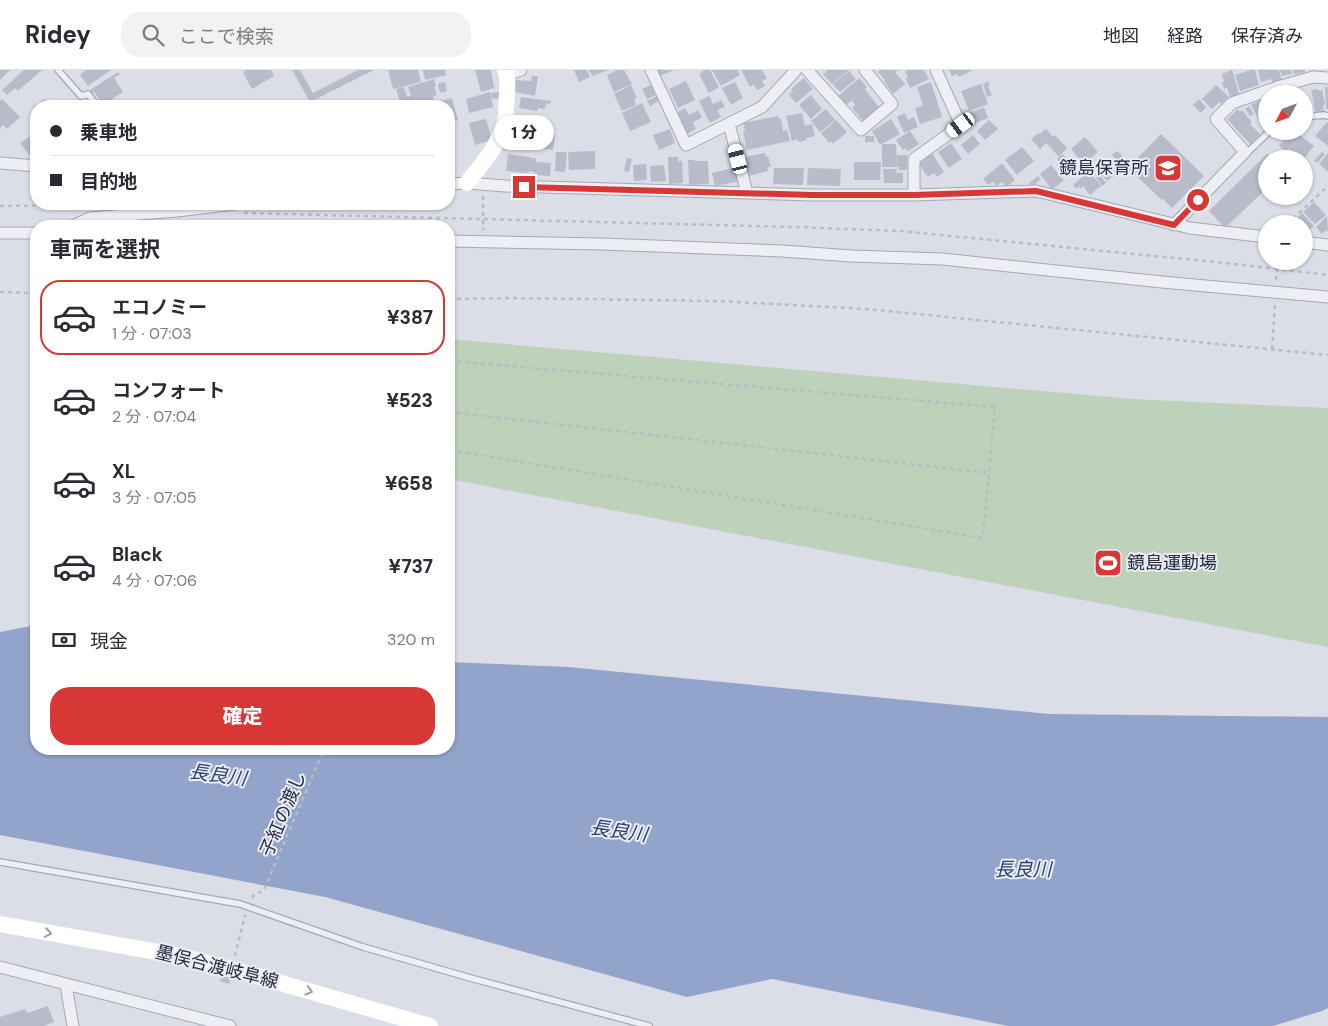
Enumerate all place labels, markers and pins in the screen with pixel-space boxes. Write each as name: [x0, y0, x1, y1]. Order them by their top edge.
school or university icon: 鏡島保育所: [1153, 153, 1183, 183]
place label: 鏡島保育所: [1059, 156, 1149, 180]
sports icon: 鏡島運動場: [1093, 548, 1123, 578]
place label: 鏡島運動場: [1127, 551, 1217, 575]

